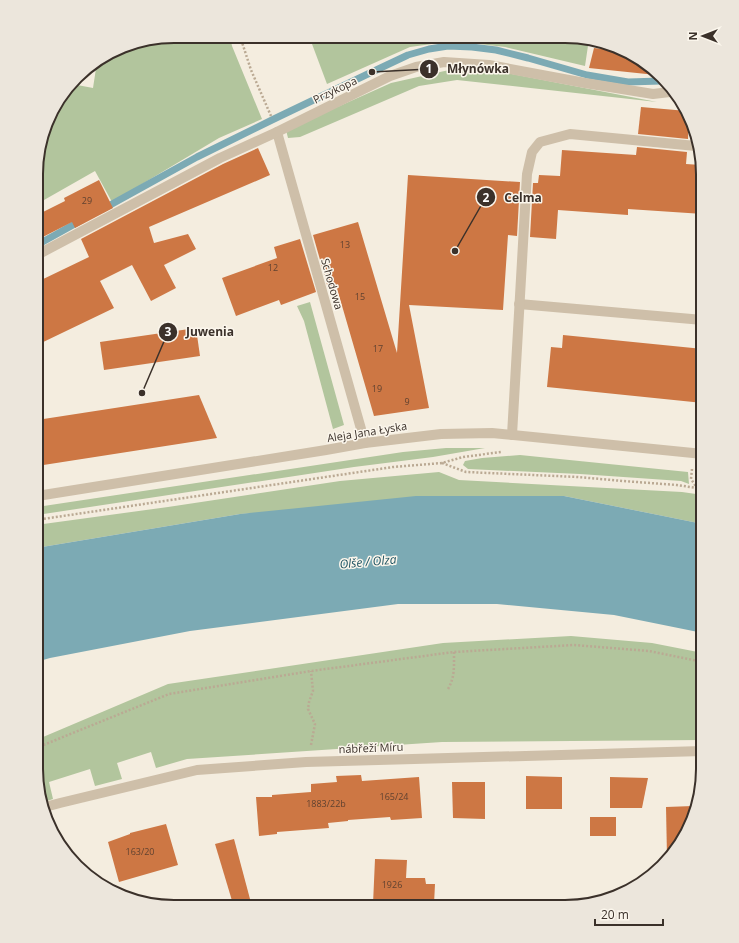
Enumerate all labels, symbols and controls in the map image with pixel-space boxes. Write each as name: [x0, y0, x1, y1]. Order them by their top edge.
north arrow: [683, 16, 723, 56]
text: N: [685, 32, 700, 40]
callout: Młynówka: [419, 57, 517, 81]
text: 1: [426, 60, 432, 77]
text: Młynówka: [447, 60, 509, 77]
street label: Przykopa: [310, 73, 359, 107]
callout: Celma: [476, 185, 549, 209]
text: 2: [483, 189, 490, 206]
text: Celma: [504, 189, 542, 206]
house number: 29: [82, 194, 92, 207]
house number: 13: [340, 238, 350, 251]
street label: Schodowa: [318, 256, 347, 311]
house number: 12: [268, 261, 278, 274]
house number: 15: [355, 290, 365, 303]
callout: Juwenia: [158, 320, 242, 344]
text: 3: [165, 323, 172, 340]
text: Juwenia: [185, 323, 234, 340]
house number: 17: [373, 342, 383, 355]
house number: 19: [372, 382, 382, 395]
house number: 9: [404, 395, 410, 408]
street label: Aleja Jana Łyska: [326, 418, 408, 445]
water label: Olše / Olza: [339, 551, 397, 572]
street label: nábřeží Míru: [338, 739, 404, 756]
house number: 165/24: [379, 790, 409, 803]
house number: 1883/22b: [306, 797, 346, 810]
house number: 163/20: [125, 845, 155, 858]
house number: 1926: [382, 878, 402, 891]
scale bar: [595, 901, 663, 927]
text: 20 m: [601, 906, 629, 923]

